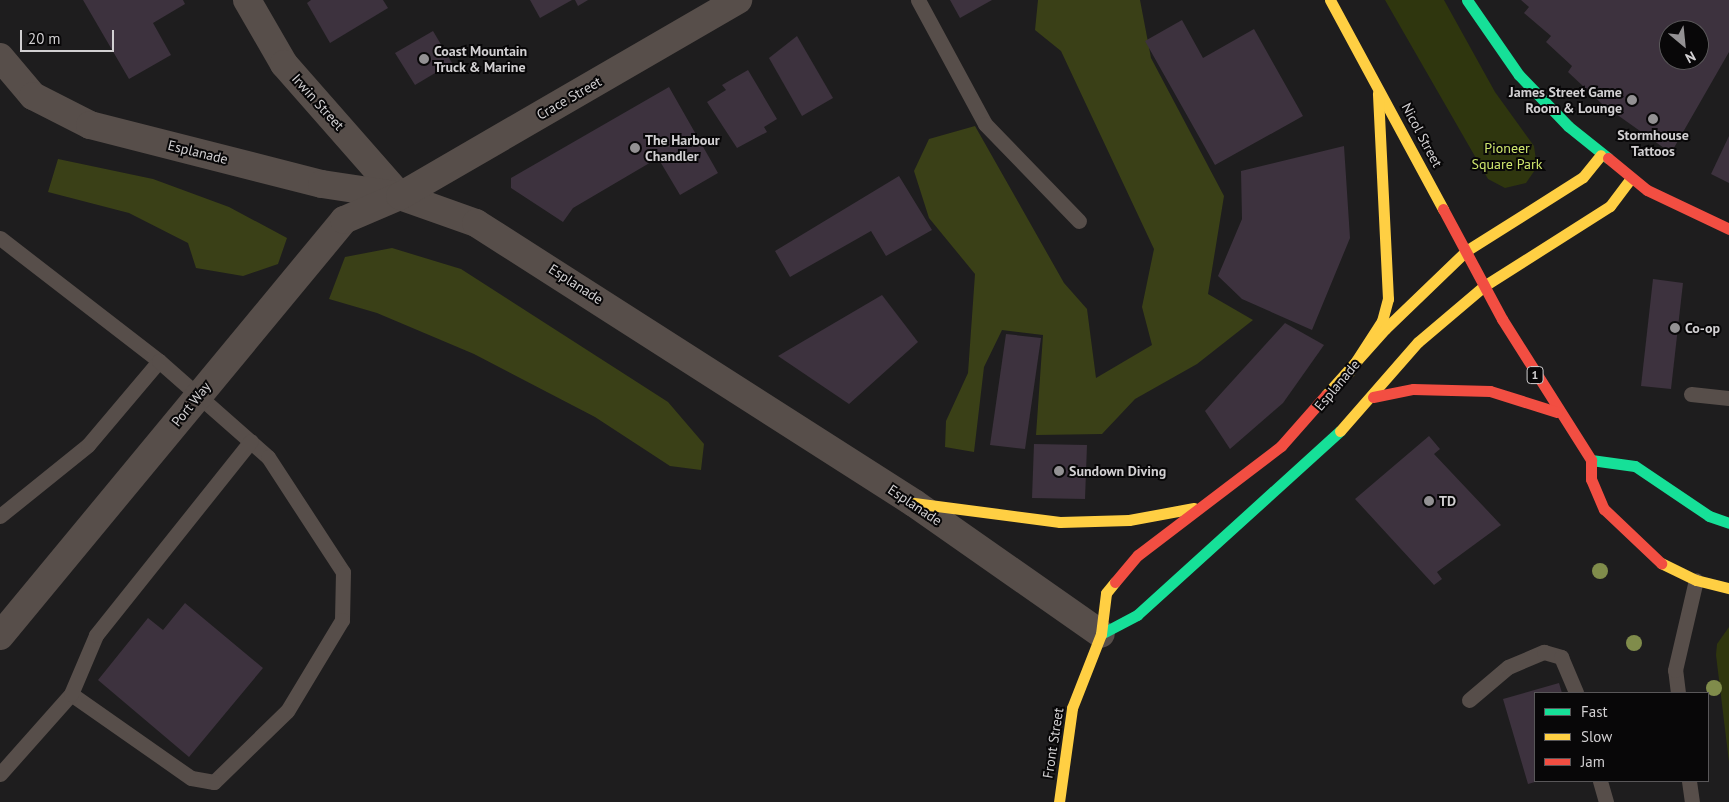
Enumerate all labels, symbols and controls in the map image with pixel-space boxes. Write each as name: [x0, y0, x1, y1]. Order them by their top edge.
scale bar: [22, 20, 116, 52]
north arrow: [1659, 20, 1709, 70]
text: 20 m: [28, 29, 61, 48]
place label: Coast Mountain Truck & Marine: [434, 43, 527, 75]
text: N: [1682, 47, 1699, 67]
marker: Coast Mountain Truck & Marine: [418, 53, 430, 65]
street label: Irwin Street: [288, 70, 348, 134]
street label: Crace Street: [534, 73, 604, 123]
place label: James Street Game Room & Lounge: [1509, 84, 1622, 116]
marker: James Street Game Room & Lounge: [1626, 94, 1638, 106]
street label: Nicol Street: [1398, 100, 1446, 170]
marker: Stormhouse Tattoos: [1647, 113, 1659, 125]
place label: Stormhouse Tattoos: [1617, 127, 1689, 160]
place label: The Harbour Chandler: [645, 132, 720, 164]
street label: Esplanade: [166, 136, 230, 168]
park label: Pioneer Square Park: [1472, 140, 1542, 172]
marker: The Harbour Chandler: [629, 142, 641, 154]
street label: Esplanade: [546, 260, 606, 308]
place label: Co-op: [1685, 320, 1720, 336]
marker: Co-op: [1669, 322, 1681, 334]
street label: Esplanade: [1311, 356, 1363, 414]
road number: 1: [1526, 366, 1544, 384]
street label: Port Way: [168, 378, 214, 430]
place label: Sundown Diving: [1069, 463, 1166, 479]
marker: Sundown Diving: [1053, 465, 1065, 477]
street label: Esplanade: [885, 481, 945, 529]
place label: TD: [1439, 493, 1456, 509]
marker: TD: [1423, 495, 1435, 507]
legend: [1534, 692, 1709, 782]
text: Fast: [1581, 702, 1608, 721]
street label: Front Street: [1039, 706, 1067, 780]
text: Slow: [1581, 727, 1612, 746]
text: Jam: [1581, 752, 1605, 771]

